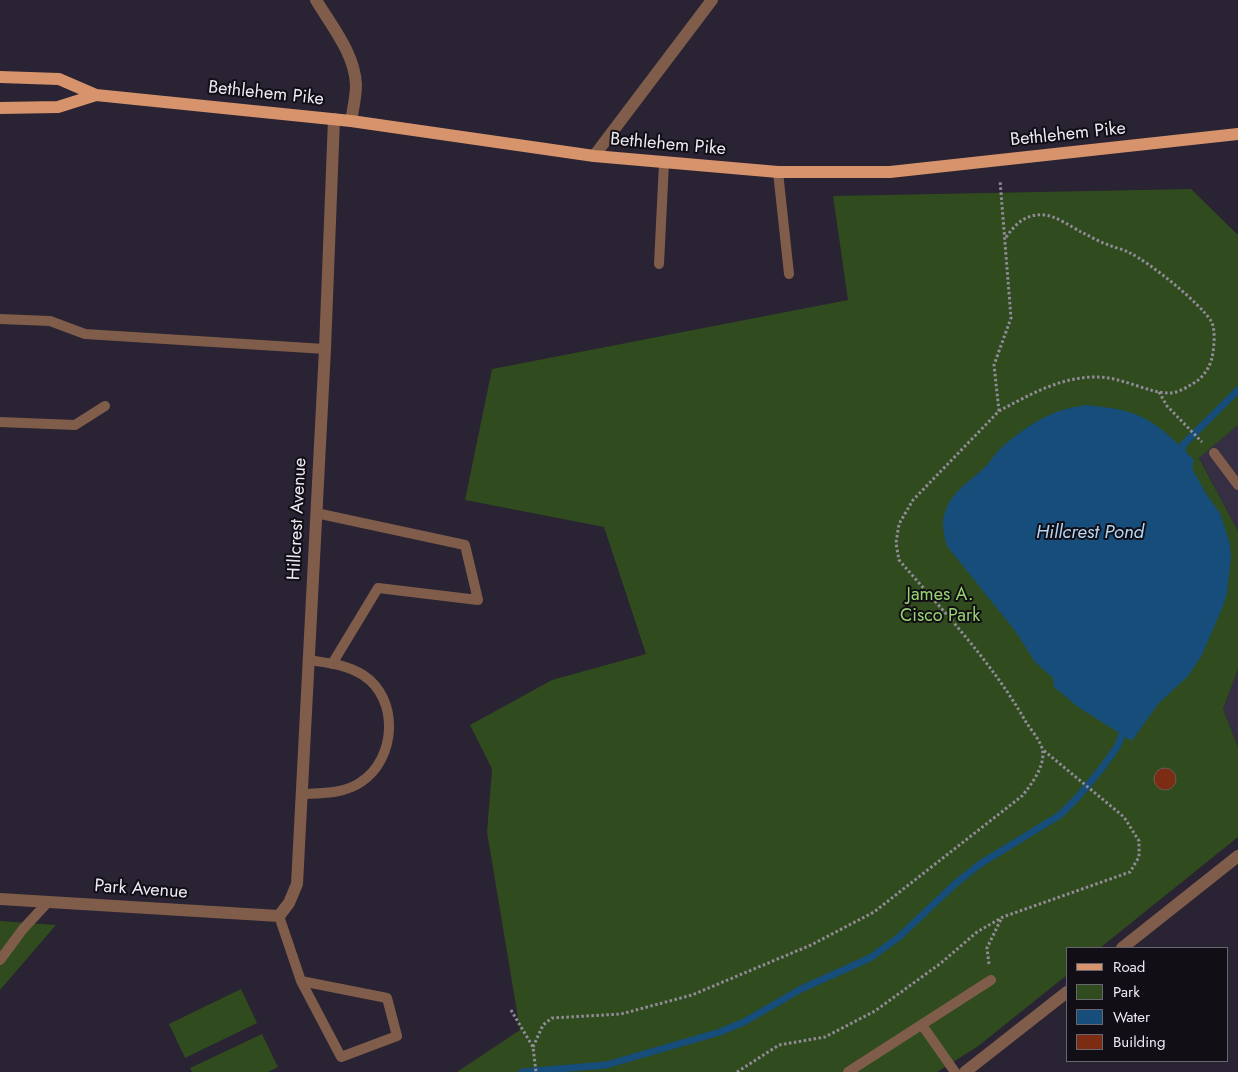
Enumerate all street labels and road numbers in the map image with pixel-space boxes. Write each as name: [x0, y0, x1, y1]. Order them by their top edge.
street label: Bethlehem Pike: [207, 77, 325, 111]
street label: Bethlehem Pike: [1009, 118, 1127, 152]
street label: Bethlehem Pike: [609, 129, 727, 161]
street label: Hillcrest Avenue: [284, 457, 312, 581]
street label: Park Avenue: [94, 876, 188, 904]

